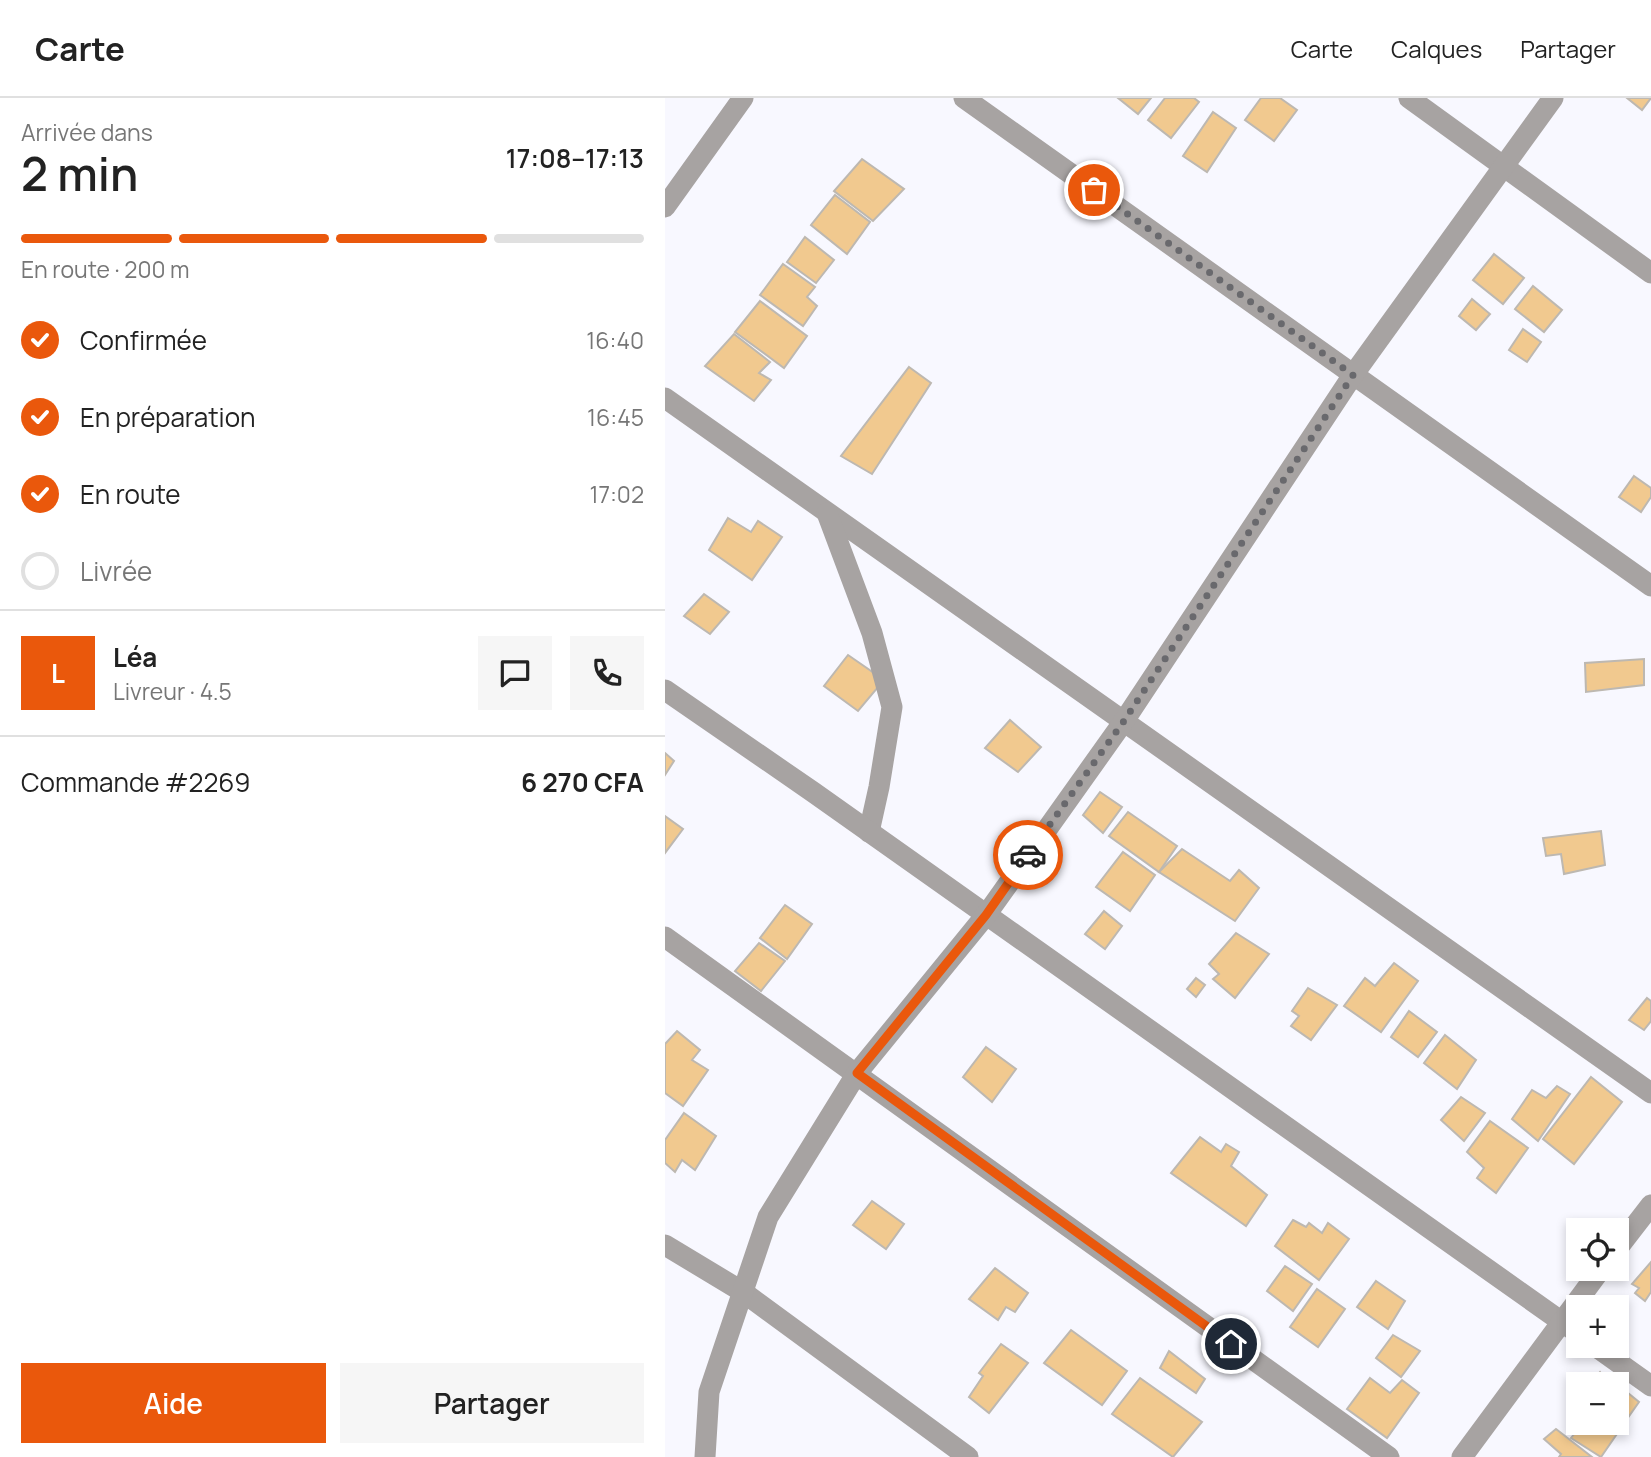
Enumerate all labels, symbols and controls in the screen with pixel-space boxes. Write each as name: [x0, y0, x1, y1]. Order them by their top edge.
text: Carte: [35, 26, 125, 71]
text: Carte: [1291, 32, 1353, 65]
text: Calques: [1391, 32, 1482, 65]
text: Partager: [1520, 32, 1616, 65]
text: Arrivée dans: [21, 116, 153, 148]
text: 17:08–17:13: [506, 140, 644, 176]
text: 2 min: [21, 142, 138, 205]
pin: [1064, 160, 1124, 220]
icon: bag: [1075, 171, 1113, 209]
text: En route · 200 m: [21, 253, 190, 285]
icon: check: [21, 321, 59, 359]
text: Confirmée: [80, 322, 207, 358]
text: 16:40: [586, 324, 644, 356]
icon: check: [21, 398, 59, 436]
text: En préparation: [80, 399, 255, 435]
text: 16:45: [587, 401, 644, 433]
icon: check: [21, 475, 59, 513]
text: En route: [80, 476, 181, 512]
text: 17:02: [589, 478, 644, 510]
text: Livrée: [80, 553, 152, 589]
button: chat: [478, 636, 552, 710]
button: phone: [570, 636, 644, 710]
text: Léa: [113, 639, 157, 675]
text: L: [51, 655, 65, 691]
text: Livreur · 4.5: [113, 675, 232, 707]
text: Commande #2269: [21, 764, 250, 800]
text: 6 270 CFA: [521, 764, 644, 800]
courier: [993, 820, 1063, 890]
icon: car: [1009, 836, 1047, 874]
map controls: [1566, 1218, 1629, 1435]
button: locate: [1566, 1218, 1629, 1281]
button: +: [1566, 1295, 1629, 1358]
pin: [1201, 1314, 1261, 1374]
icon: home: [1212, 1325, 1250, 1363]
button: Aide: [21, 1363, 326, 1443]
button: Partager: [340, 1363, 644, 1443]
button: −: [1566, 1372, 1629, 1435]

